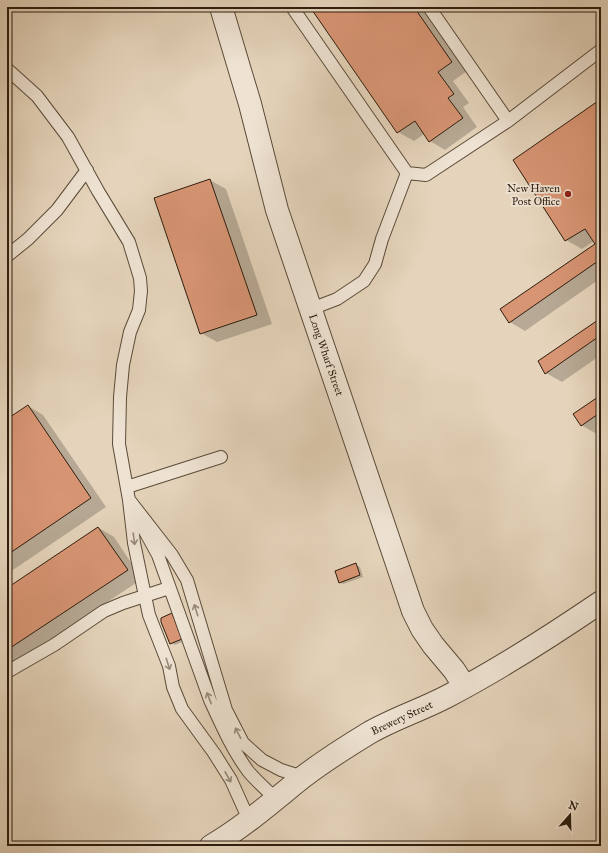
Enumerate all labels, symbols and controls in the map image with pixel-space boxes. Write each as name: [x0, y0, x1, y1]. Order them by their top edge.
place label: New Haven Post Office: [507, 182, 560, 208]
marker: New Haven Post Office: [563, 189, 573, 199]
street label: Long Wharf Street: [306, 312, 346, 398]
one-way arrow: [130, 532, 138, 545]
one-way arrow: [192, 604, 199, 617]
one-way arrow: [164, 657, 172, 669]
one-way arrow: [205, 692, 213, 704]
street label: Brewery Street: [369, 698, 435, 738]
one-way arrow: [234, 727, 241, 739]
one-way arrow: [225, 771, 233, 783]
north arrow: [550, 795, 590, 835]
text: N: [567, 798, 580, 814]

